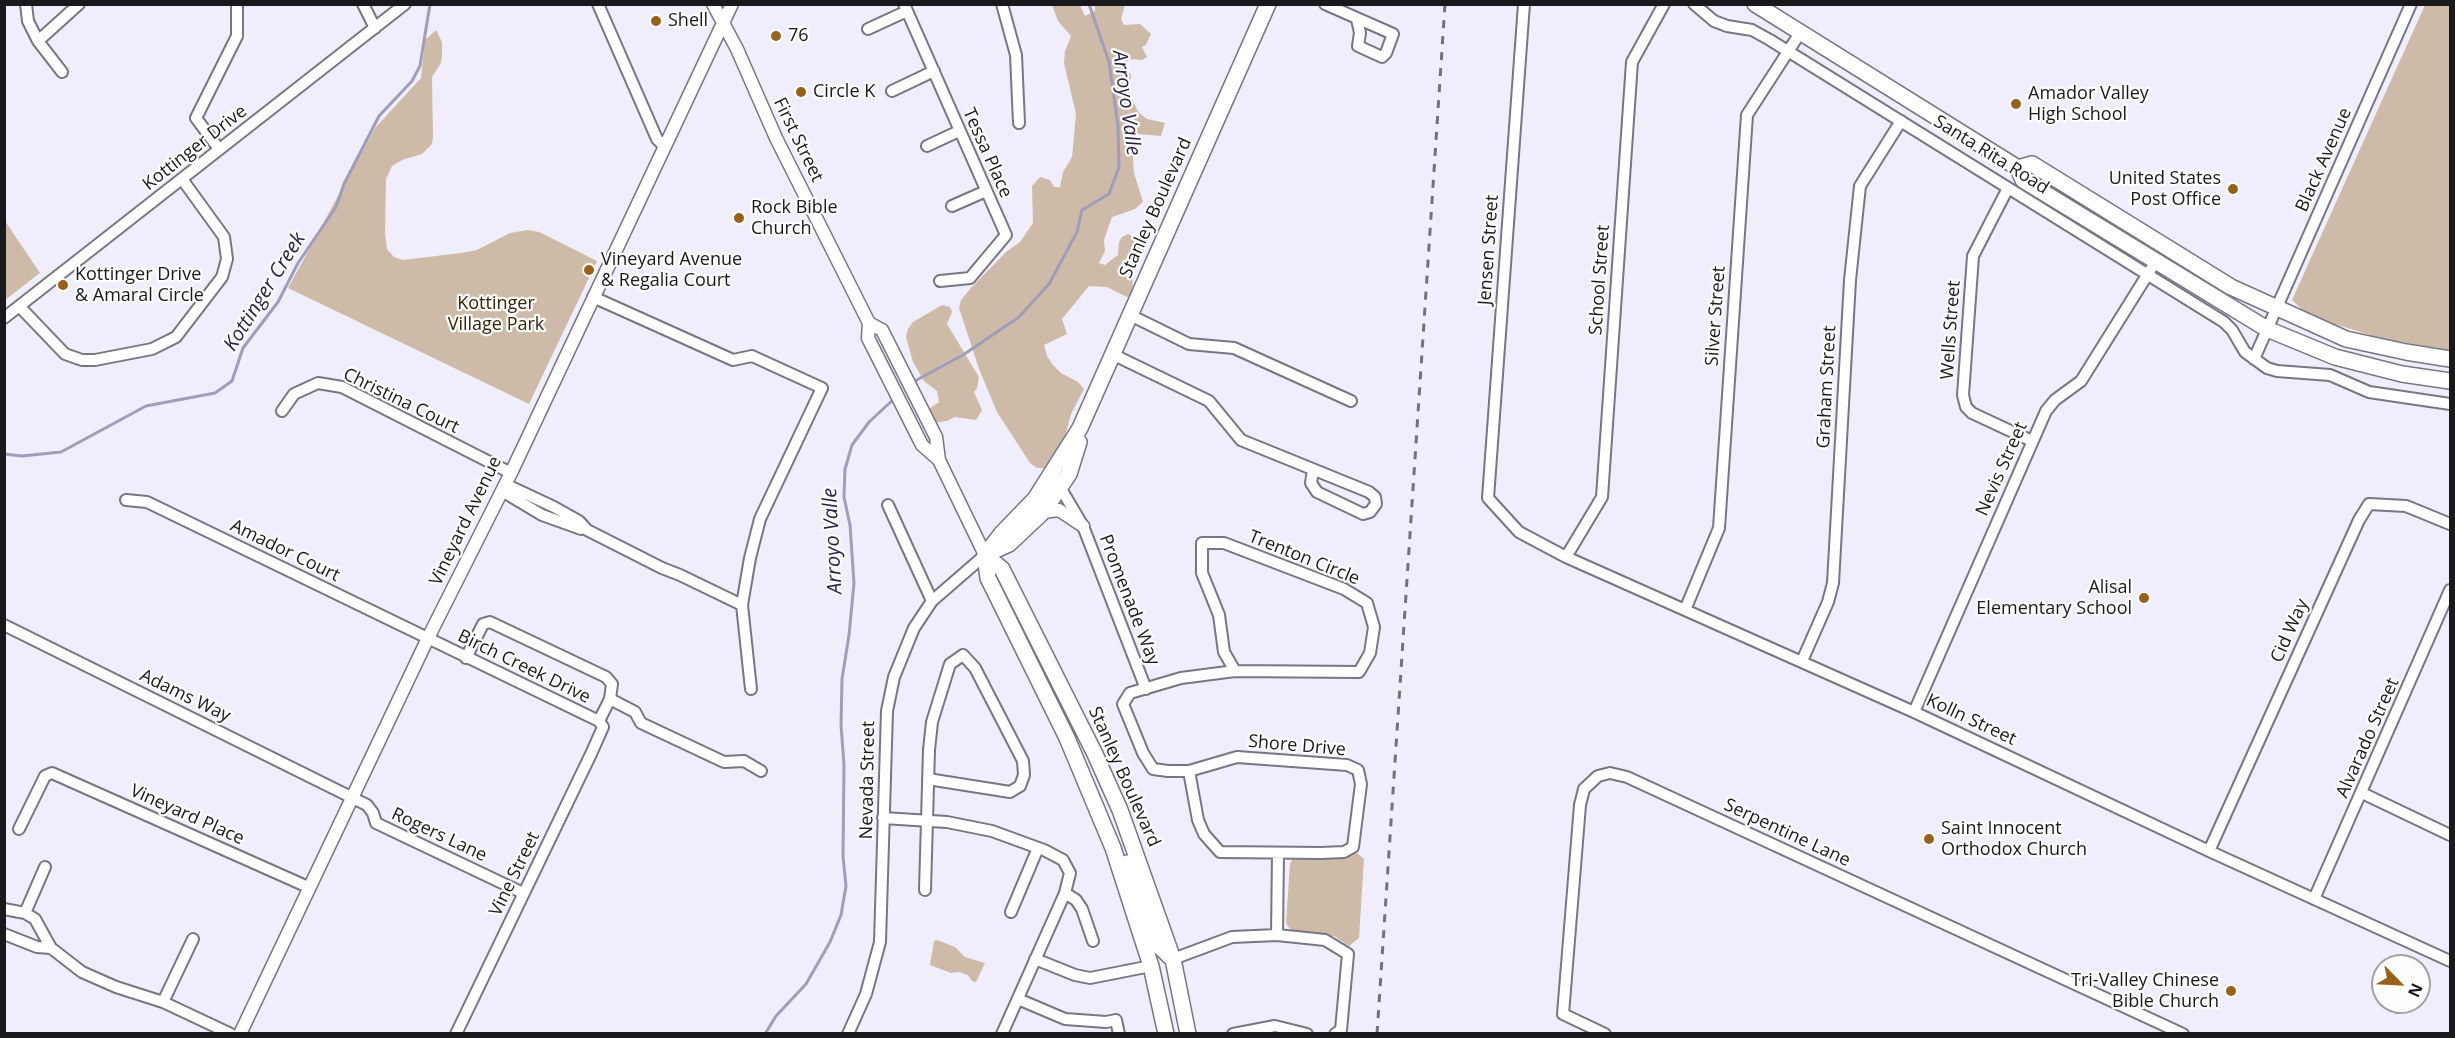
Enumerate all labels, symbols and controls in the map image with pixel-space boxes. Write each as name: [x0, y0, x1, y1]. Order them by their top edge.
place label: Shell: [668, 10, 708, 32]
marker: Shell: [649, 14, 663, 28]
place label: 76: [788, 25, 809, 47]
marker: 76: [769, 29, 783, 43]
water label: Arroyo Valle: [1107, 49, 1145, 157]
place label: Circle K: [813, 81, 875, 103]
place label: Amador Valley High School: [2028, 83, 2149, 125]
marker: Circle K: [794, 85, 808, 99]
street label: First Street: [768, 94, 828, 186]
marker: Amador Valley High School: [2009, 97, 2023, 111]
street label: Kottinger Drive: [139, 101, 251, 195]
street label: Tessa Place: [958, 105, 1016, 201]
street label: Black Avenue: [2291, 105, 2357, 215]
street label: Santa Rita Road: [1929, 111, 2053, 199]
street label: Stanley Boulevard: [1115, 135, 1197, 281]
place label: United States Post Office: [2109, 168, 2221, 210]
marker: United States Post Office: [2226, 182, 2240, 196]
street label: Jensen Street: [1474, 194, 1504, 306]
place label: Rock Bible Church: [751, 197, 838, 240]
marker: Rock Bible Church: [732, 211, 746, 225]
street label: School Street: [1585, 224, 1615, 336]
water label: Kottinger Creek: [219, 228, 311, 356]
place label: Vineyard Avenue & Regalia Court: [601, 249, 742, 292]
marker: Vineyard Avenue & Regalia Court: [582, 263, 596, 277]
place label: Kottinger Drive & Amaral Circle: [75, 264, 204, 306]
street label: Silver Street: [1702, 265, 1730, 367]
marker: Kottinger Drive & Amaral Circle: [56, 278, 70, 292]
street label: Wells Street: [1937, 280, 1965, 380]
park label: Kottinger Village Park: [448, 293, 544, 336]
street label: Graham Street: [1813, 325, 1841, 449]
street label: Christina Court: [339, 364, 463, 438]
street label: Nevis Street: [1972, 419, 2032, 519]
street label: Vineyard Avenue: [425, 453, 507, 589]
water label: Arroyo Valle: [818, 487, 848, 595]
street label: Amador Court: [227, 515, 343, 587]
street label: Trenton Circle: [1245, 526, 1363, 590]
street label: Promenade Way: [1094, 532, 1164, 668]
place label: Alisal Elementary School: [1976, 577, 2132, 620]
marker: Alisal Elementary School: [2137, 591, 2151, 605]
street label: Cid Way: [2266, 596, 2314, 666]
street label: Birch Creek Drive: [454, 626, 594, 708]
street label: Adams Way: [136, 665, 234, 727]
street label: Alvarado Street: [2332, 675, 2404, 801]
street label: Kolln Street: [1923, 690, 2019, 750]
street label: Stanley Boulevard: [1083, 704, 1165, 850]
street label: Nevada Street: [856, 721, 880, 839]
street label: Shore Drive: [1247, 731, 1347, 761]
street label: Vineyard Place: [127, 780, 247, 850]
street label: Serpentine Lane: [1720, 794, 1854, 872]
street label: Rogers Lane: [388, 803, 490, 867]
place label: Saint Innocent Orthodox Church: [1941, 818, 2087, 860]
street label: Vine Street: [485, 828, 545, 920]
marker: Saint Innocent Orthodox Church: [1922, 832, 1936, 846]
north arrow: [2371, 954, 2431, 1014]
place label: Tri-Valley Chinese Bible Church: [2071, 970, 2219, 1012]
text: N: [2403, 980, 2428, 1001]
marker: Tri-Valley Chinese Bible Church: [2224, 984, 2238, 998]

